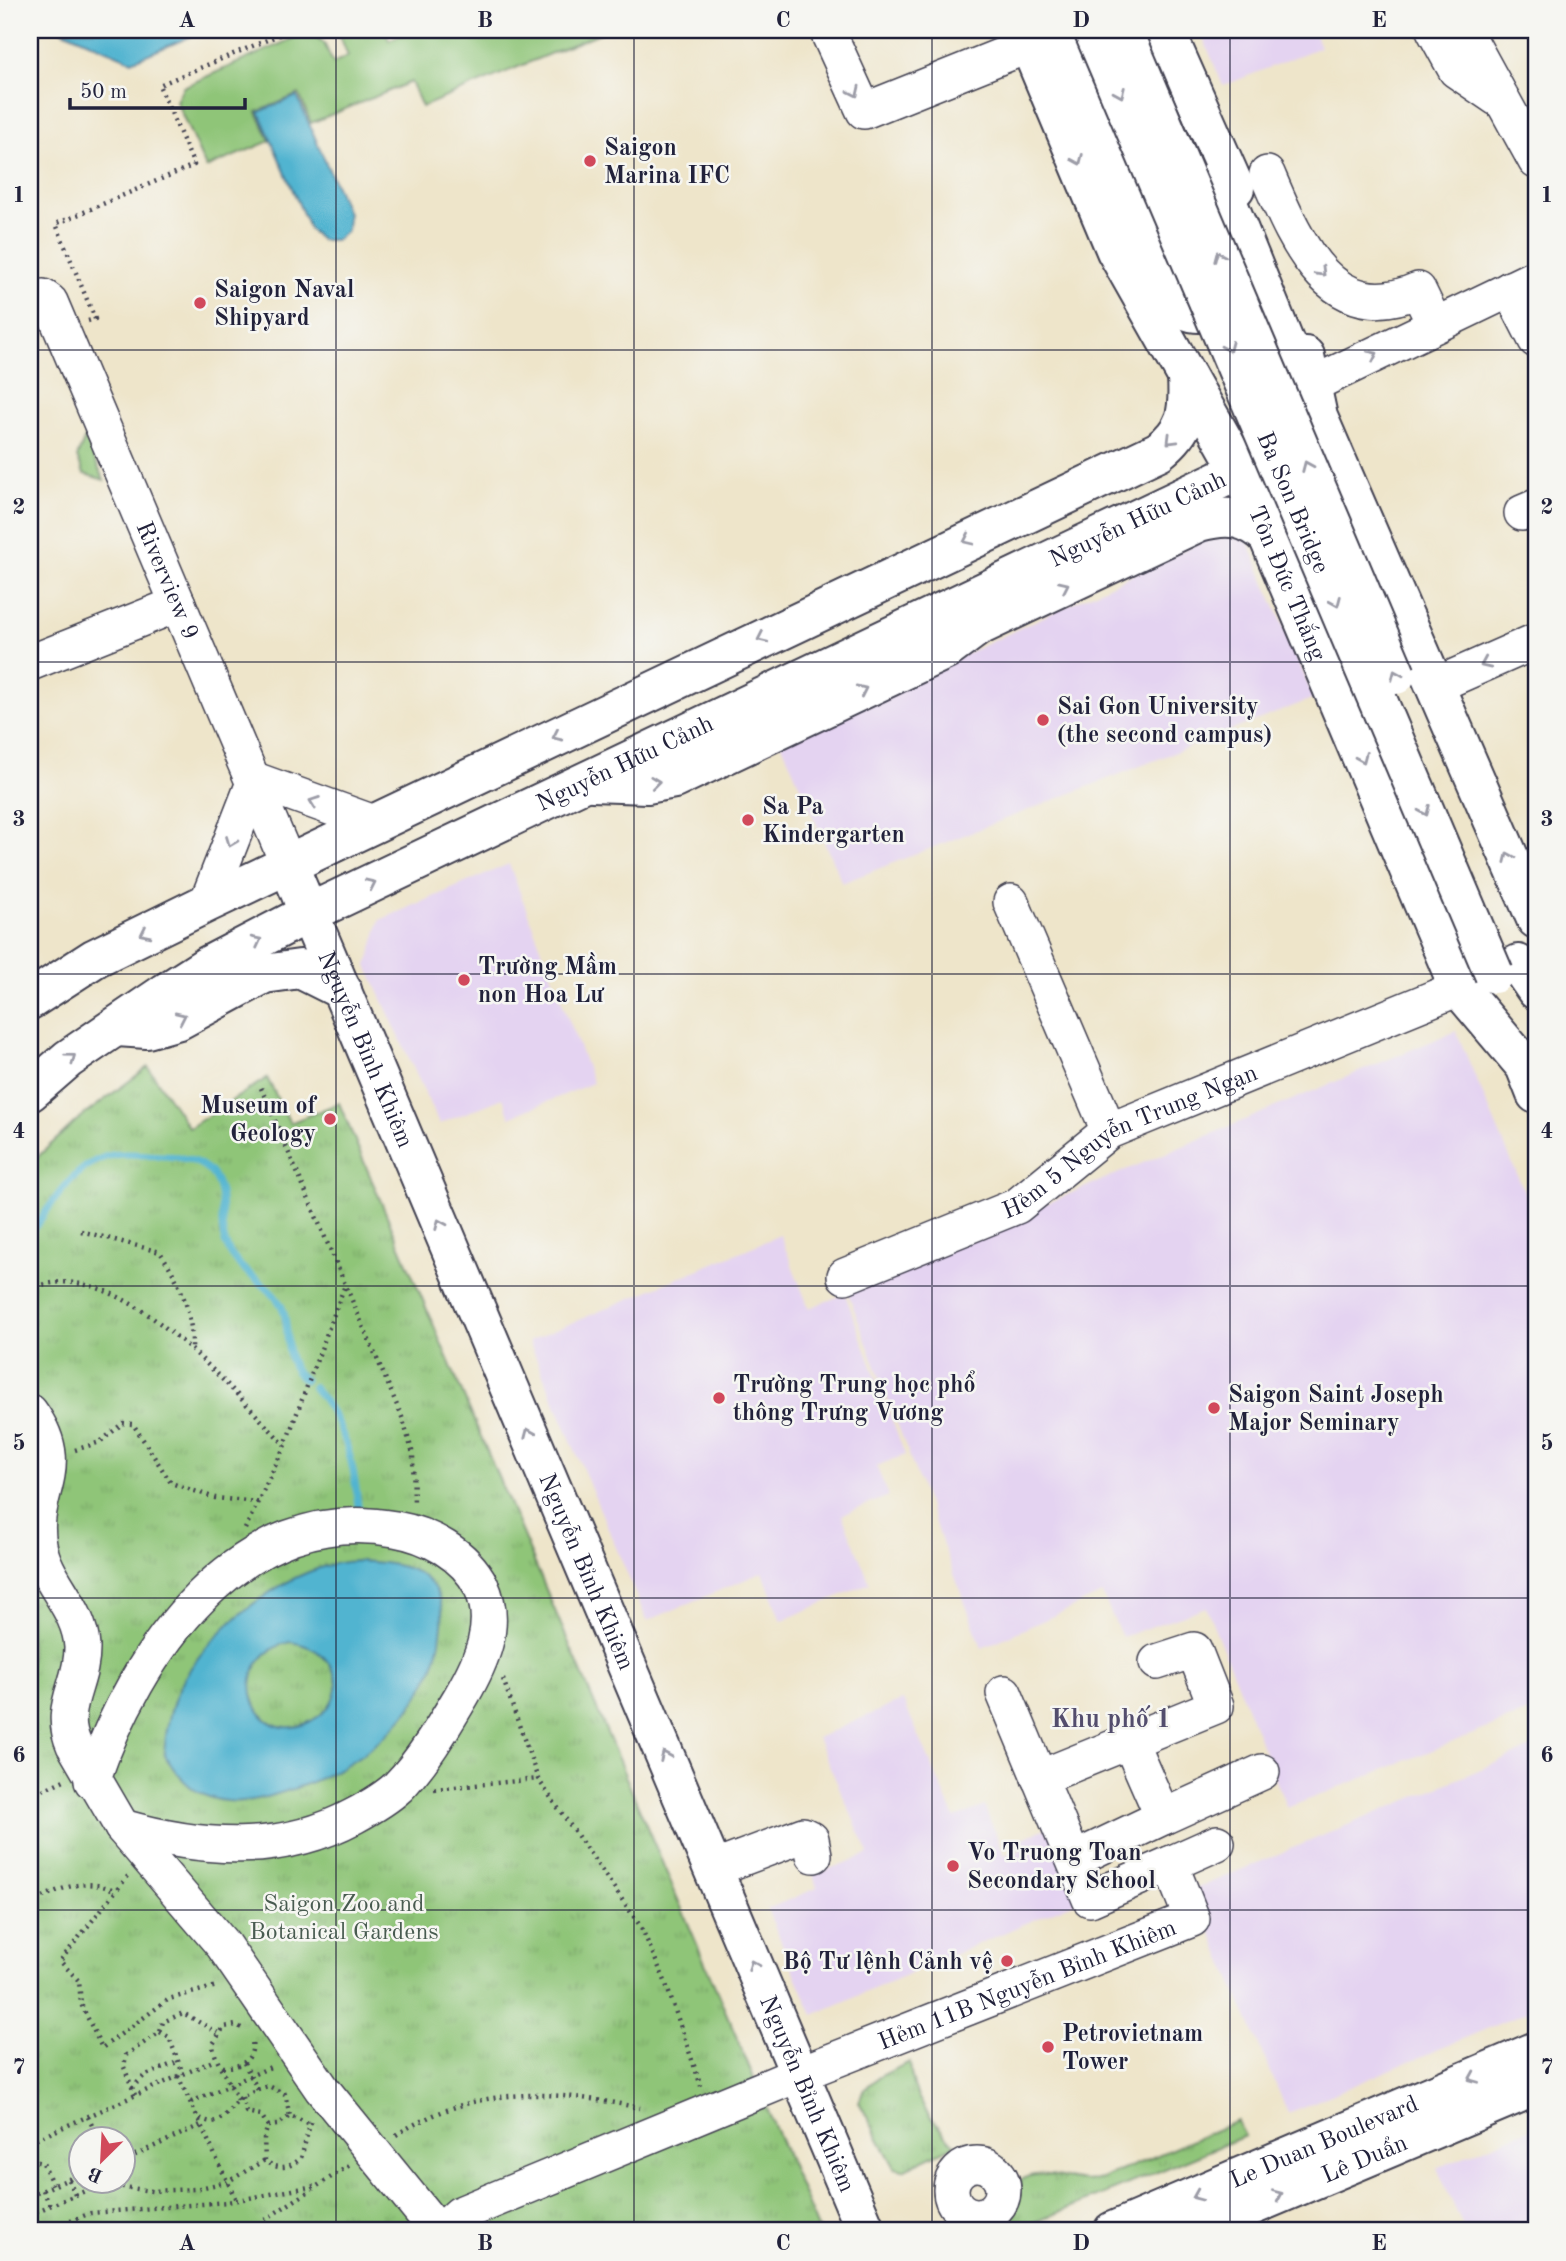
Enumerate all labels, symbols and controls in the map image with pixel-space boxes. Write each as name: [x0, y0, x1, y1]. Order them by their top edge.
text: A: [178, 9, 196, 32]
text: B: [477, 9, 493, 32]
text: C: [775, 9, 791, 32]
text: D: [1072, 9, 1090, 32]
text: E: [1371, 9, 1387, 32]
scale bar: [70, 66, 245, 110]
text: 50 m: [80, 82, 127, 103]
one-way arrow: [847, 85, 861, 97]
one-way arrow: [1111, 86, 1125, 98]
place label: Saigon Marina IFC: [604, 137, 730, 189]
marker: Saigon Marina IFC: [582, 153, 598, 169]
one-way arrow: [1070, 153, 1084, 166]
text: 1: [12, 184, 26, 207]
text: 1: [1540, 184, 1554, 207]
one-way arrow: [1213, 251, 1227, 263]
one-way arrow: [1312, 263, 1325, 276]
place label: Saigon Naval Shipyard: [214, 279, 354, 331]
marker: Saigon Naval Shipyard: [192, 295, 208, 311]
one-way arrow: [1219, 340, 1233, 352]
one-way arrow: [1366, 349, 1378, 363]
street label: Ba Son Bridge: [1251, 429, 1332, 577]
one-way arrow: [1166, 431, 1179, 444]
one-way arrow: [1302, 460, 1316, 472]
street label: Nguyễn Hữu Cảnh: [1046, 468, 1230, 573]
text: 2: [12, 496, 26, 519]
text: 2: [1540, 496, 1554, 519]
street label: Tôn Đức Thắng: [1243, 503, 1329, 664]
street label: Riverview 9: [130, 519, 202, 644]
one-way arrow: [963, 532, 975, 546]
one-way arrow: [1057, 581, 1069, 595]
one-way arrow: [1327, 595, 1341, 607]
one-way arrow: [757, 630, 769, 644]
one-way arrow: [1480, 656, 1492, 670]
one-way arrow: [1390, 670, 1404, 682]
one-way arrow: [855, 684, 867, 698]
place label: Sai Gon University (the second campus): [1057, 696, 1272, 748]
street label: Nguyễn Hữu Cảnh: [533, 712, 718, 817]
marker: Sai Gon University (the second campus): [1035, 712, 1051, 728]
one-way arrow: [552, 728, 564, 742]
one-way arrow: [1354, 750, 1368, 763]
one-way arrow: [649, 775, 661, 790]
one-way arrow: [309, 796, 321, 810]
place label: Sa Pa Kindergarten: [762, 796, 905, 848]
one-way arrow: [1416, 804, 1430, 816]
text: 3: [12, 808, 26, 831]
text: 3: [1540, 808, 1554, 831]
marker: Sa Pa Kindergarten: [740, 812, 756, 828]
one-way arrow: [225, 835, 239, 847]
one-way arrow: [1503, 851, 1517, 864]
one-way arrow: [364, 878, 376, 892]
one-way arrow: [140, 925, 152, 939]
one-way arrow: [249, 935, 262, 949]
street label: Nguyễn Bỉnh Khiêm: [312, 948, 417, 1152]
place label: Trường Mầm non Hoa Lư: [478, 952, 617, 1008]
marker: Trường Mầm non Hoa Lư: [456, 972, 472, 988]
one-way arrow: [174, 1011, 186, 1025]
one-way arrow: [63, 1053, 76, 1066]
street label: Hẻm 5 Nguyễn Trung Ngạn: [999, 1062, 1261, 1225]
place label: Museum of Geology: [200, 1095, 318, 1147]
marker: Museum of Geology: [322, 1111, 338, 1127]
text: 4: [12, 1120, 26, 1143]
text: 4: [1540, 1120, 1554, 1143]
one-way arrow: [434, 1218, 448, 1231]
place label: Trường Trung học phổ thông Trưng Vương: [733, 1370, 976, 1426]
place label: Saigon Saint Joseph Major Seminary: [1228, 1384, 1444, 1436]
marker: Trường Trung học phổ thông Trưng Vương: [711, 1390, 727, 1406]
marker: Saigon Saint Joseph Major Seminary: [1206, 1400, 1222, 1416]
one-way arrow: [523, 1428, 537, 1440]
text: 5: [12, 1432, 26, 1455]
text: 5: [1540, 1432, 1554, 1455]
street label: Nguyễn Bỉnh Khiêm: [533, 1470, 637, 1674]
district label: Khu phố 1: [1051, 1705, 1171, 1733]
text: 6: [12, 1744, 26, 1767]
text: 6: [1540, 1744, 1554, 1767]
one-way arrow: [659, 1750, 673, 1762]
place label: Vo Truong Toan Secondary School: [967, 1842, 1156, 1894]
marker: Vo Truong Toan Secondary School: [945, 1858, 961, 1874]
park label: Saigon Zoo and Botanical Gardens: [249, 1893, 439, 1945]
street label: Hẻm 11B Nguyễn Bỉnh Khiêm: [875, 1917, 1180, 2055]
place label: Bộ Tư lệnh Cảnh vệ: [783, 1951, 993, 1975]
marker: Bộ Tư lệnh Cảnh vệ: [999, 1953, 1015, 1969]
one-way arrow: [747, 1960, 761, 1973]
street label: Nguyễn Bỉnh Khiêm: [754, 1993, 858, 2196]
place label: Petrovietnam Tower: [1062, 2023, 1203, 2075]
marker: Petrovietnam Tower: [1040, 2039, 1056, 2055]
text: 7: [12, 2056, 26, 2079]
text: 7: [1540, 2056, 1554, 2079]
one-way arrow: [1468, 2069, 1480, 2083]
street label: Le Duan Boulevard: [1227, 2093, 1422, 2194]
north arrow: [66, 2124, 136, 2194]
street label: Lê Duẩn: [1319, 2132, 1411, 2189]
text: B: [86, 2162, 106, 2185]
one-way arrow: [1191, 2187, 1203, 2201]
one-way arrow: [1270, 2189, 1283, 2203]
text: A: [178, 2232, 196, 2255]
text: B: [477, 2232, 493, 2255]
text: C: [775, 2232, 791, 2255]
text: D: [1072, 2232, 1090, 2255]
text: E: [1371, 2232, 1387, 2255]

